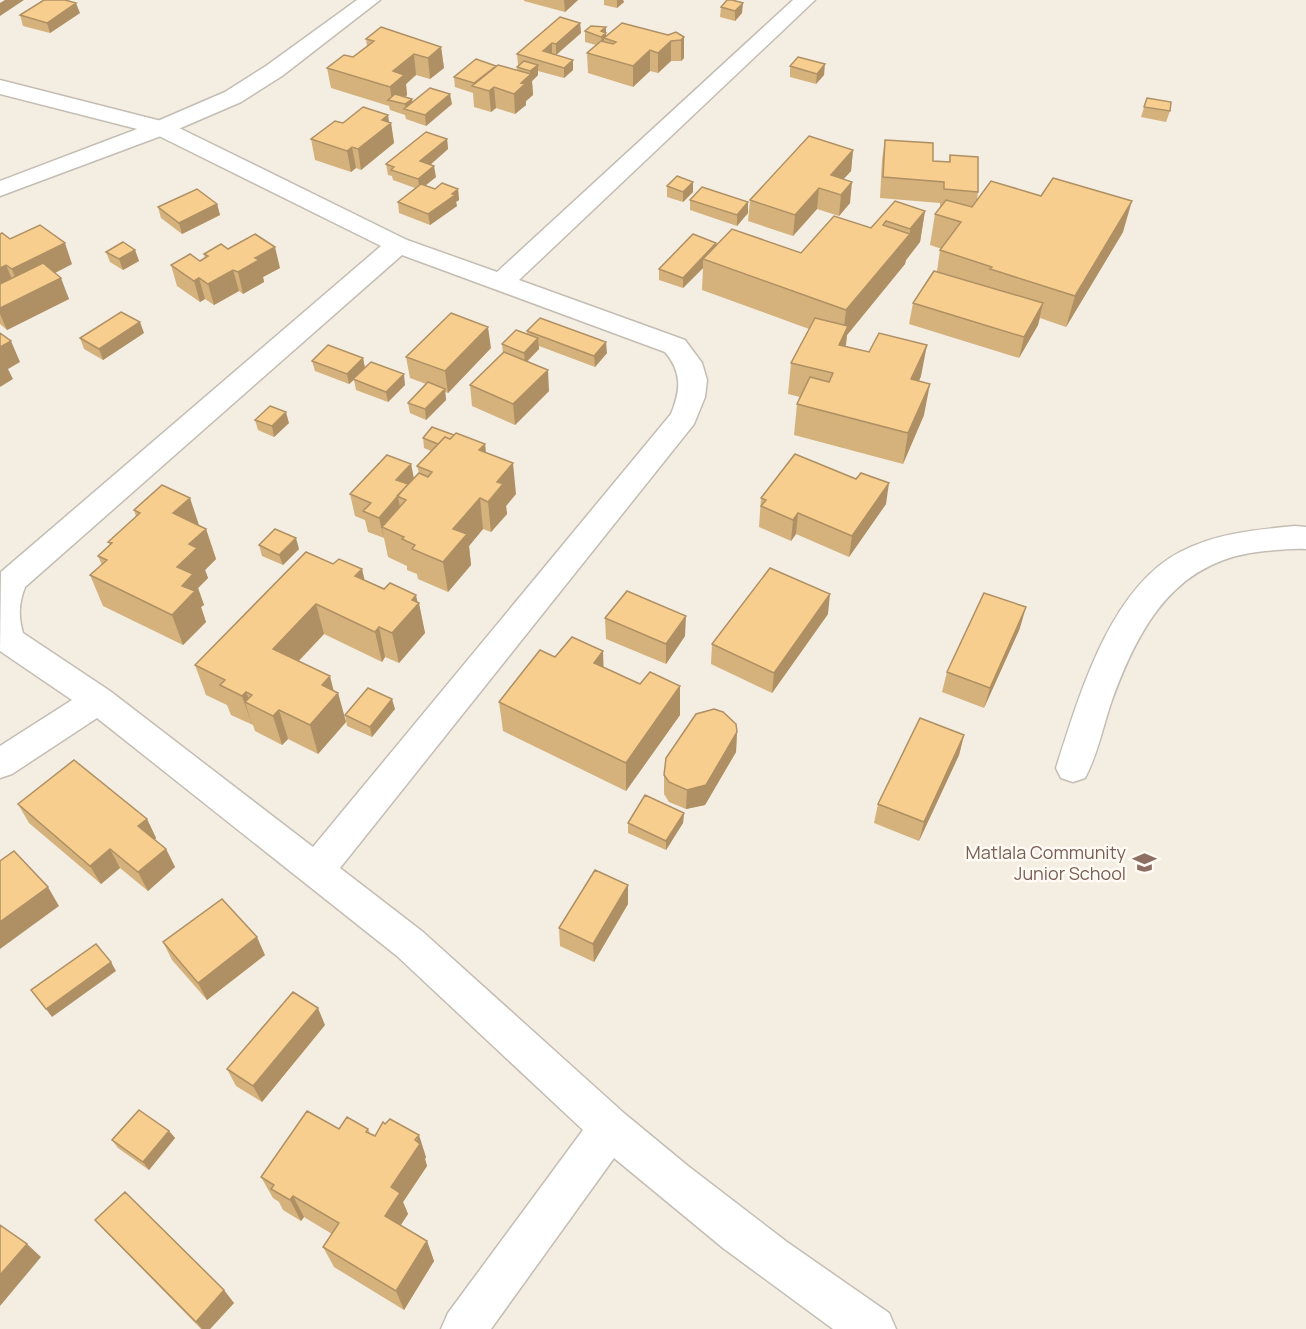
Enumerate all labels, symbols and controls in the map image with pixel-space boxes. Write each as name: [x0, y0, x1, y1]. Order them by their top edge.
place label: Matlala Community Junior School: [966, 840, 1127, 885]
school or university icon: Matlala Community Junior School: [1131, 849, 1157, 875]

